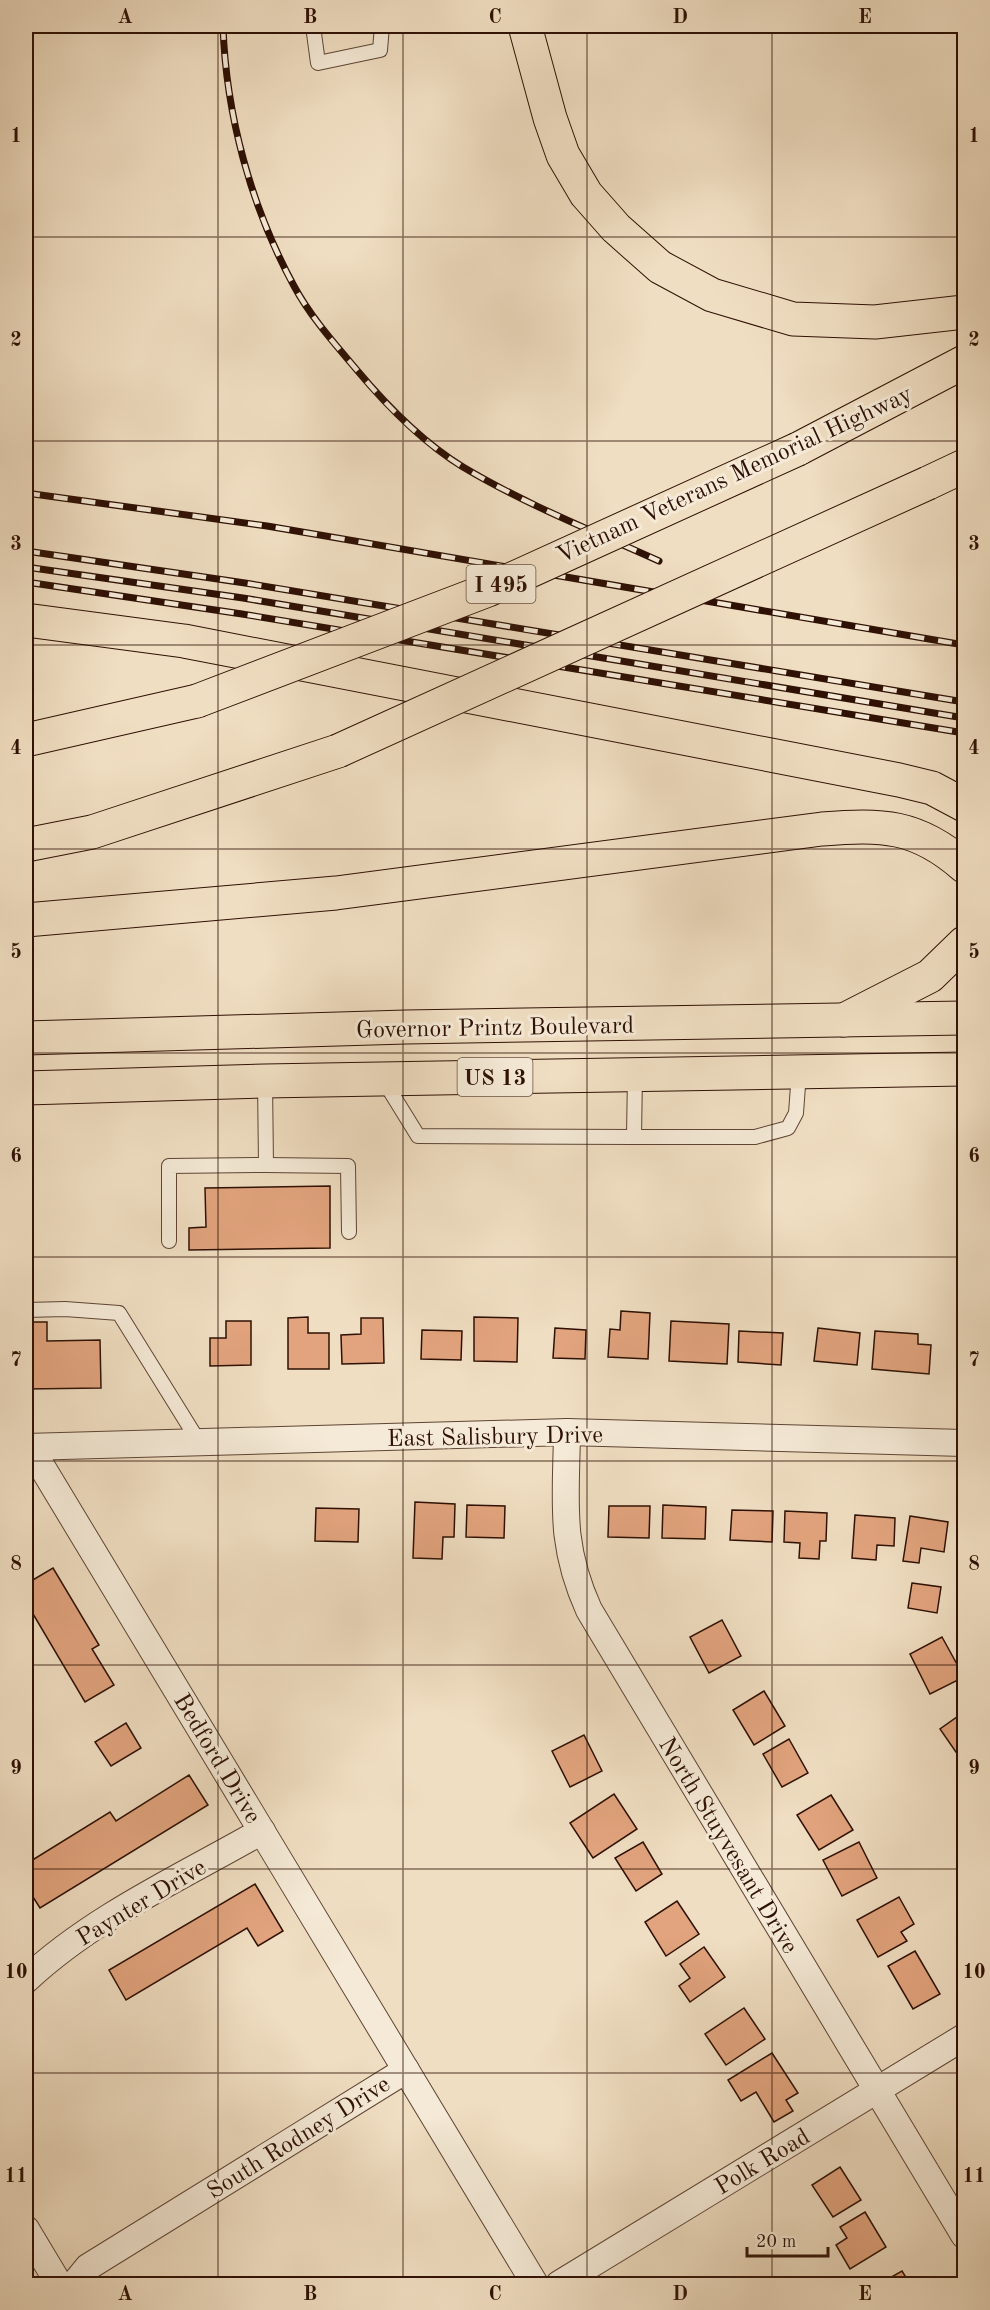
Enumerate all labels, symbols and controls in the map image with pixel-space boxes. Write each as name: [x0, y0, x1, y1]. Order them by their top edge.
text: A: [117, 8, 133, 28]
text: B: [303, 8, 317, 28]
text: C: [488, 8, 502, 28]
text: D: [672, 8, 688, 28]
text: E: [858, 8, 872, 28]
text: 1: [10, 127, 22, 147]
text: 1: [968, 127, 980, 147]
text: 2: [10, 331, 22, 351]
text: 2: [968, 331, 980, 351]
street label: Vietnam Veterans Memorial Highway: [553, 383, 917, 569]
text: 3: [10, 535, 22, 555]
text: 3: [968, 535, 980, 555]
road number: I 495: [466, 565, 536, 603]
text: 4: [10, 739, 22, 759]
text: 4: [968, 739, 980, 759]
text: 5: [10, 942, 22, 963]
text: 5: [968, 942, 980, 963]
street label: Governor Printz Boulevard: [356, 1015, 634, 1043]
road number: US 13: [458, 1058, 532, 1096]
text: 6: [10, 1147, 22, 1167]
text: 6: [968, 1147, 980, 1167]
text: 7: [10, 1351, 22, 1371]
text: 7: [968, 1351, 980, 1371]
street label: East Salisbury Drive: [387, 1424, 603, 1452]
text: 8: [10, 1555, 22, 1575]
text: 8: [968, 1555, 980, 1575]
street label: Bedford Drive: [168, 1690, 264, 1828]
street label: North Stuyvesant Drive: [653, 1734, 801, 1958]
text: 9: [10, 1759, 22, 1779]
text: 9: [968, 1759, 980, 1779]
street label: Paynter Drive: [73, 1856, 211, 1952]
text: 10: [4, 1963, 28, 1983]
text: 10: [962, 1963, 986, 1983]
street label: South Rodney Drive: [203, 2073, 395, 2205]
street label: Polk Road: [711, 2125, 815, 2200]
text: 11: [4, 2167, 28, 2187]
text: 11: [962, 2167, 986, 2187]
scale bar: [747, 2220, 828, 2258]
text: 20 m: [756, 2233, 796, 2251]
text: A: [117, 2285, 133, 2305]
text: B: [303, 2285, 317, 2305]
text: C: [488, 2285, 502, 2305]
text: D: [672, 2285, 688, 2305]
text: E: [858, 2285, 872, 2305]

